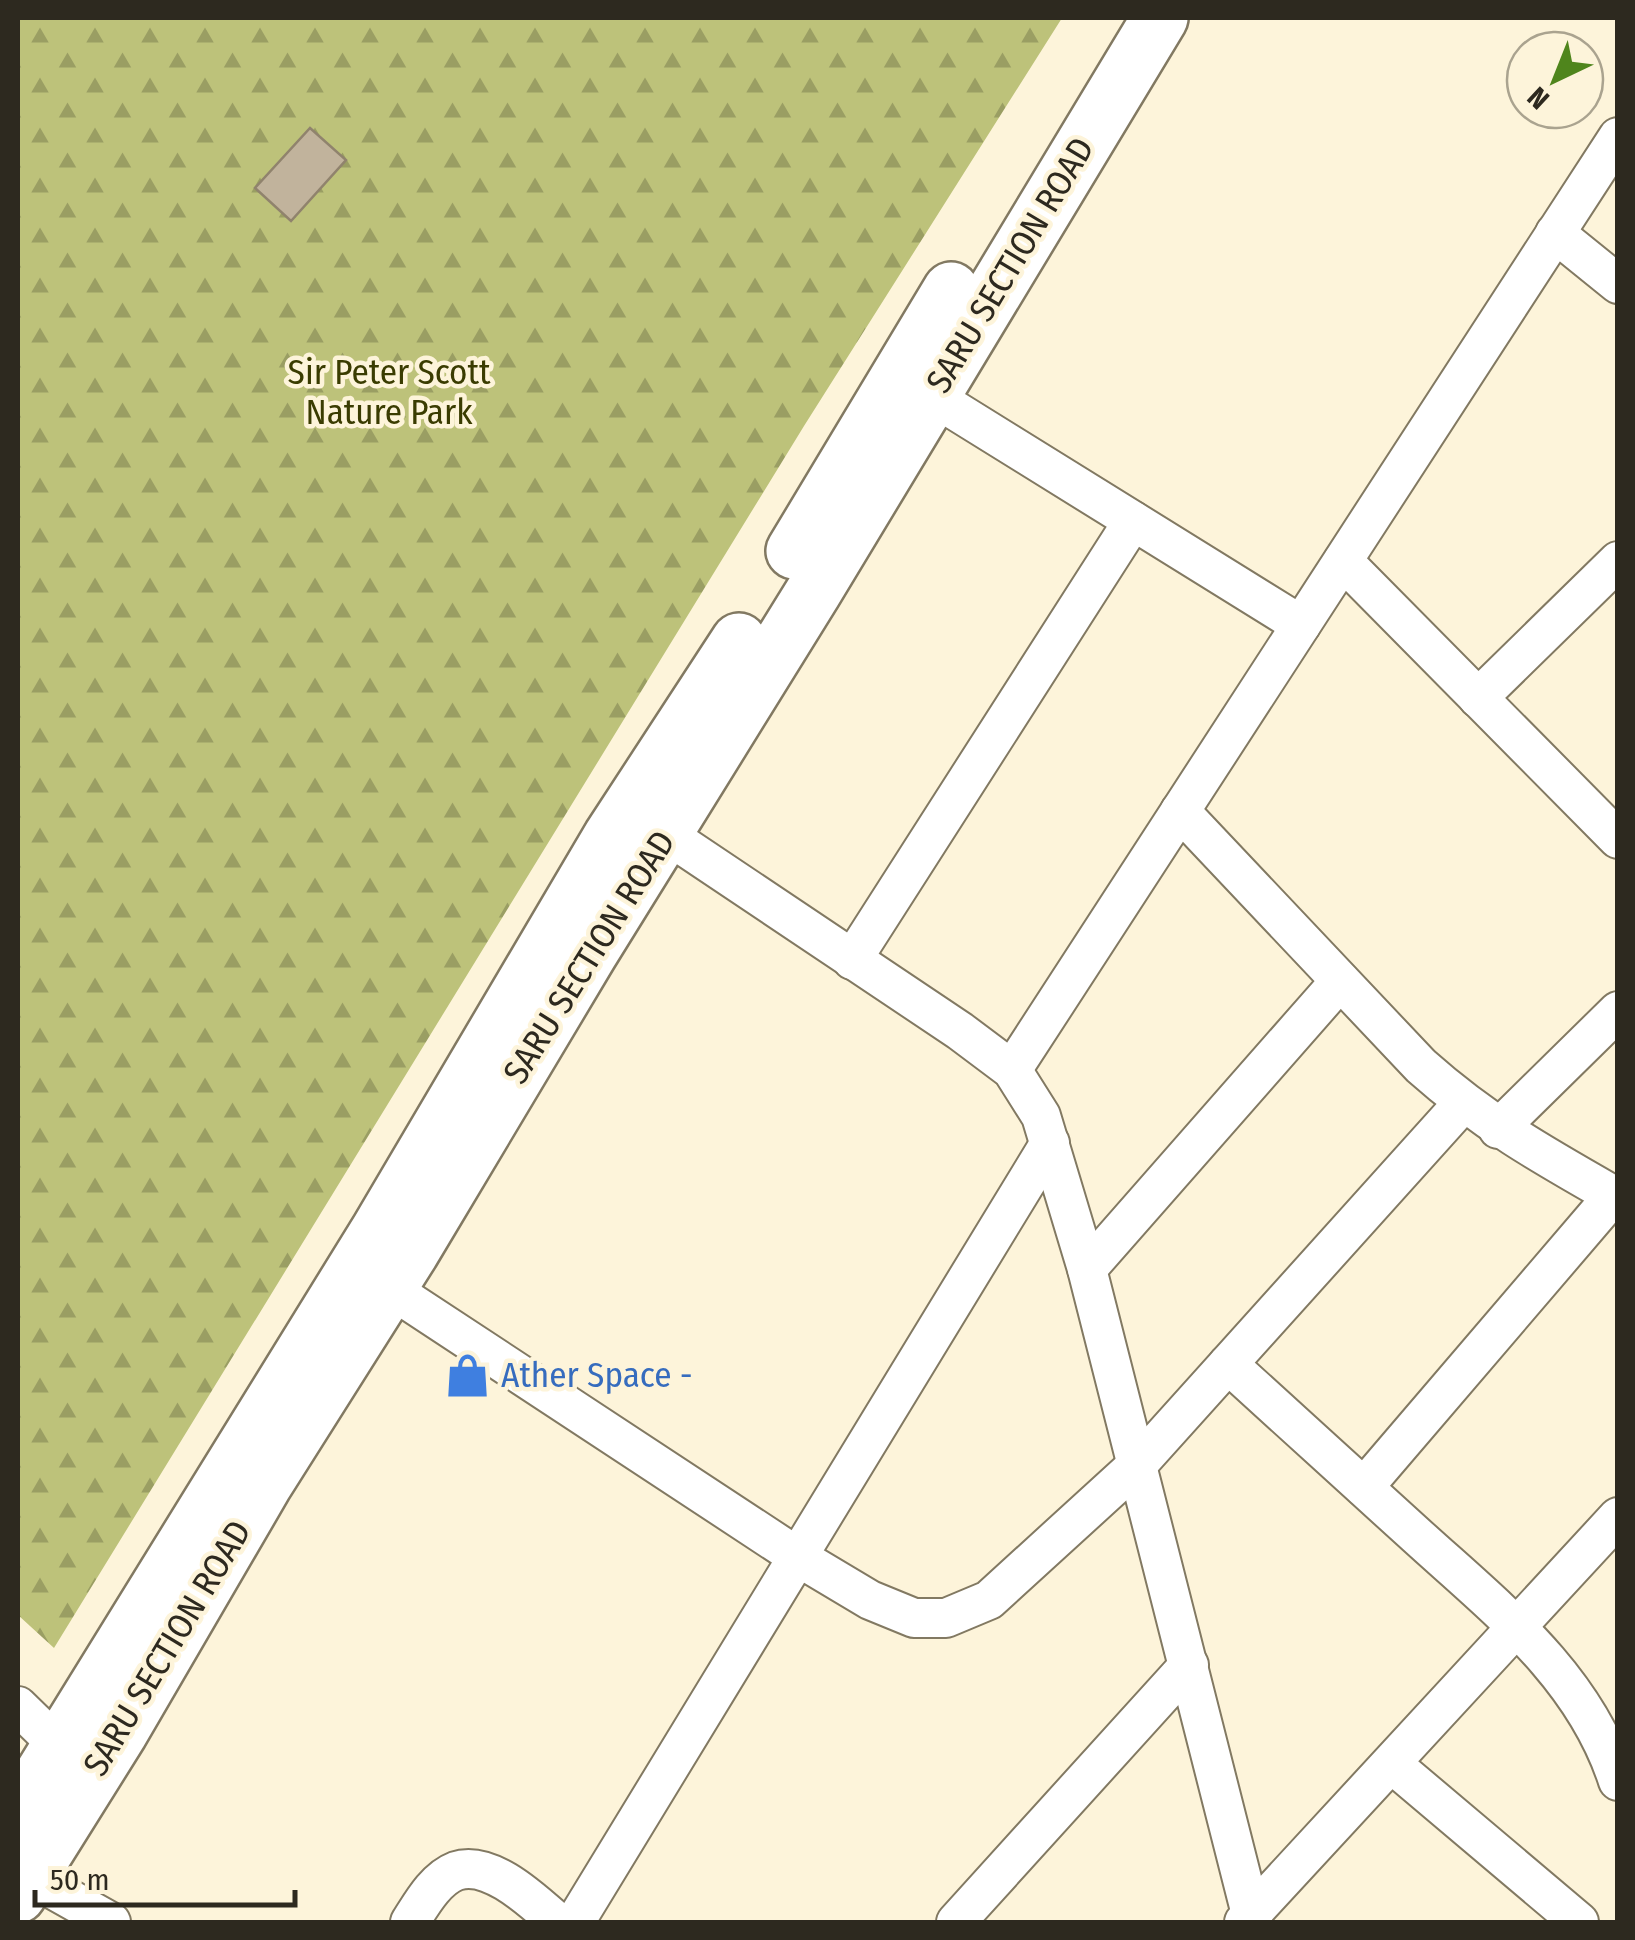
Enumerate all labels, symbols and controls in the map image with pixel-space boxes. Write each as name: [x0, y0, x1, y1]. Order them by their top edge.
north arrow: [1505, 30, 1605, 130]
text: N: [1521, 80, 1556, 116]
street label: SARU SECTION ROAD: [917, 130, 1103, 400]
park label: Sir Peter Scott Nature Park: [288, 351, 491, 433]
street label: SARU SECTION ROAD: [494, 823, 684, 1091]
shop icon: Ather Space -: [444, 1351, 492, 1399]
place label: Ather Space -: [501, 1354, 693, 1396]
street label: SARU SECTION ROAD: [74, 1513, 260, 1783]
scale bar: [35, 1845, 295, 1907]
text: 50 m: [50, 1862, 110, 1898]

